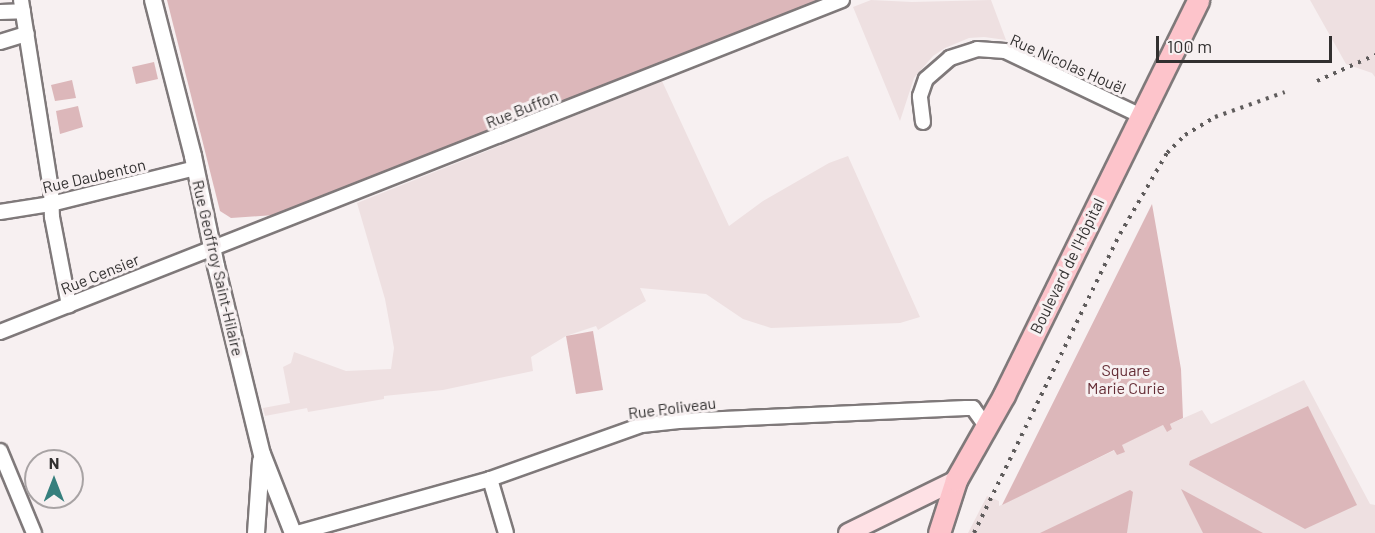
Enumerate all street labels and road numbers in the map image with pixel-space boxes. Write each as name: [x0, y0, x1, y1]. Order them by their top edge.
street label: Rue Nicolas Houël: [1007, 30, 1129, 98]
street label: Rue Buffon: [483, 86, 561, 132]
street label: Rue Daubenton: [41, 155, 147, 197]
street label: Rue Geoffroy Saint-Hilaire: [188, 178, 248, 358]
street label: Boulevard de l'Hôpital: [1026, 195, 1108, 337]
street label: Rue Censier: [58, 250, 142, 298]
street label: Rue Poliveau: [627, 393, 717, 423]

